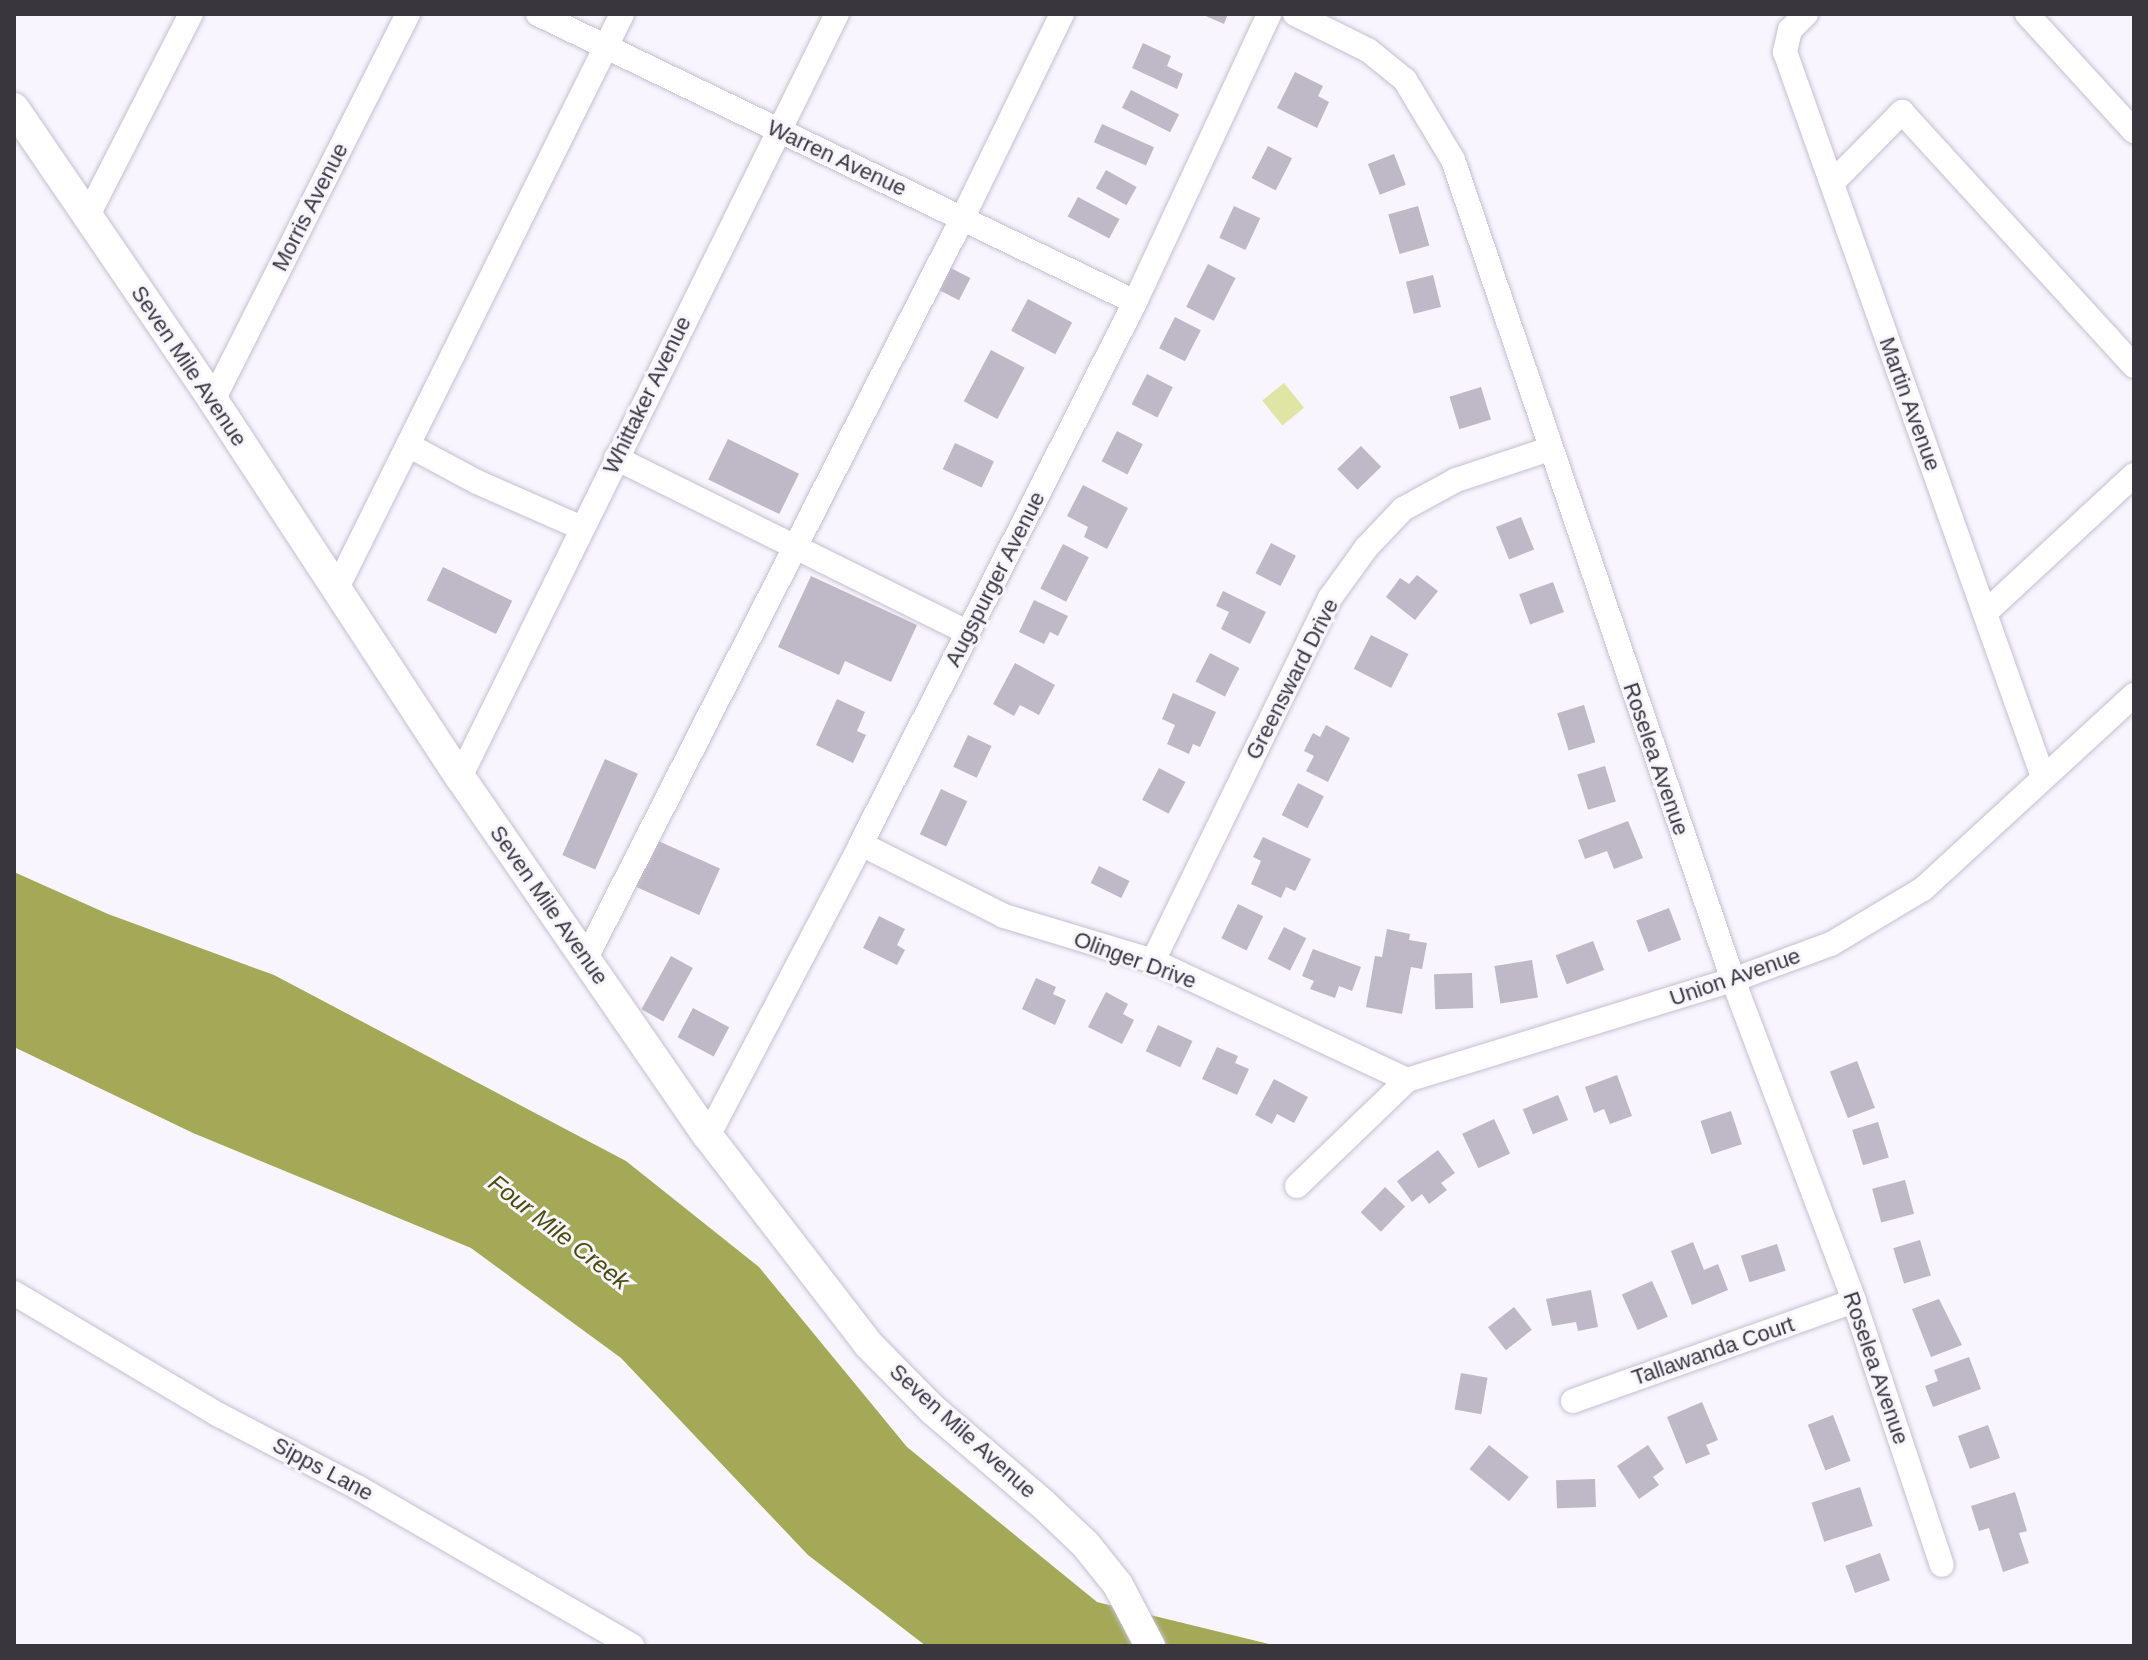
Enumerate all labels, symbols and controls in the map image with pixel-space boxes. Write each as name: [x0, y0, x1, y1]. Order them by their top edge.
street label: Warren Avenue: [763, 114, 911, 202]
street label: Morris Avenue: [266, 138, 354, 276]
street label: Seven Mile Avenue: [125, 280, 253, 452]
street label: Whittaker Avenue: [597, 311, 697, 479]
street label: Martin Avenue: [1873, 333, 1947, 475]
street label: Augspurger Avenue: [939, 487, 1051, 671]
street label: Greensward Drive: [1240, 594, 1344, 764]
street label: Roselea Avenue: [1617, 679, 1695, 839]
street label: Seven Mile Avenue: [484, 820, 614, 990]
street label: Olinger Drive: [1070, 926, 1200, 994]
street label: Union Avenue: [1666, 942, 1804, 1012]
water label: Four Mile Creek: [483, 1168, 635, 1296]
street label: Roselea Avenue: [1837, 1288, 1915, 1448]
street label: Tallawanda Court: [1628, 1311, 1798, 1391]
street label: Seven Mile Avenue: [884, 1358, 1042, 1504]
street label: Sipps Lane: [268, 1432, 378, 1506]

